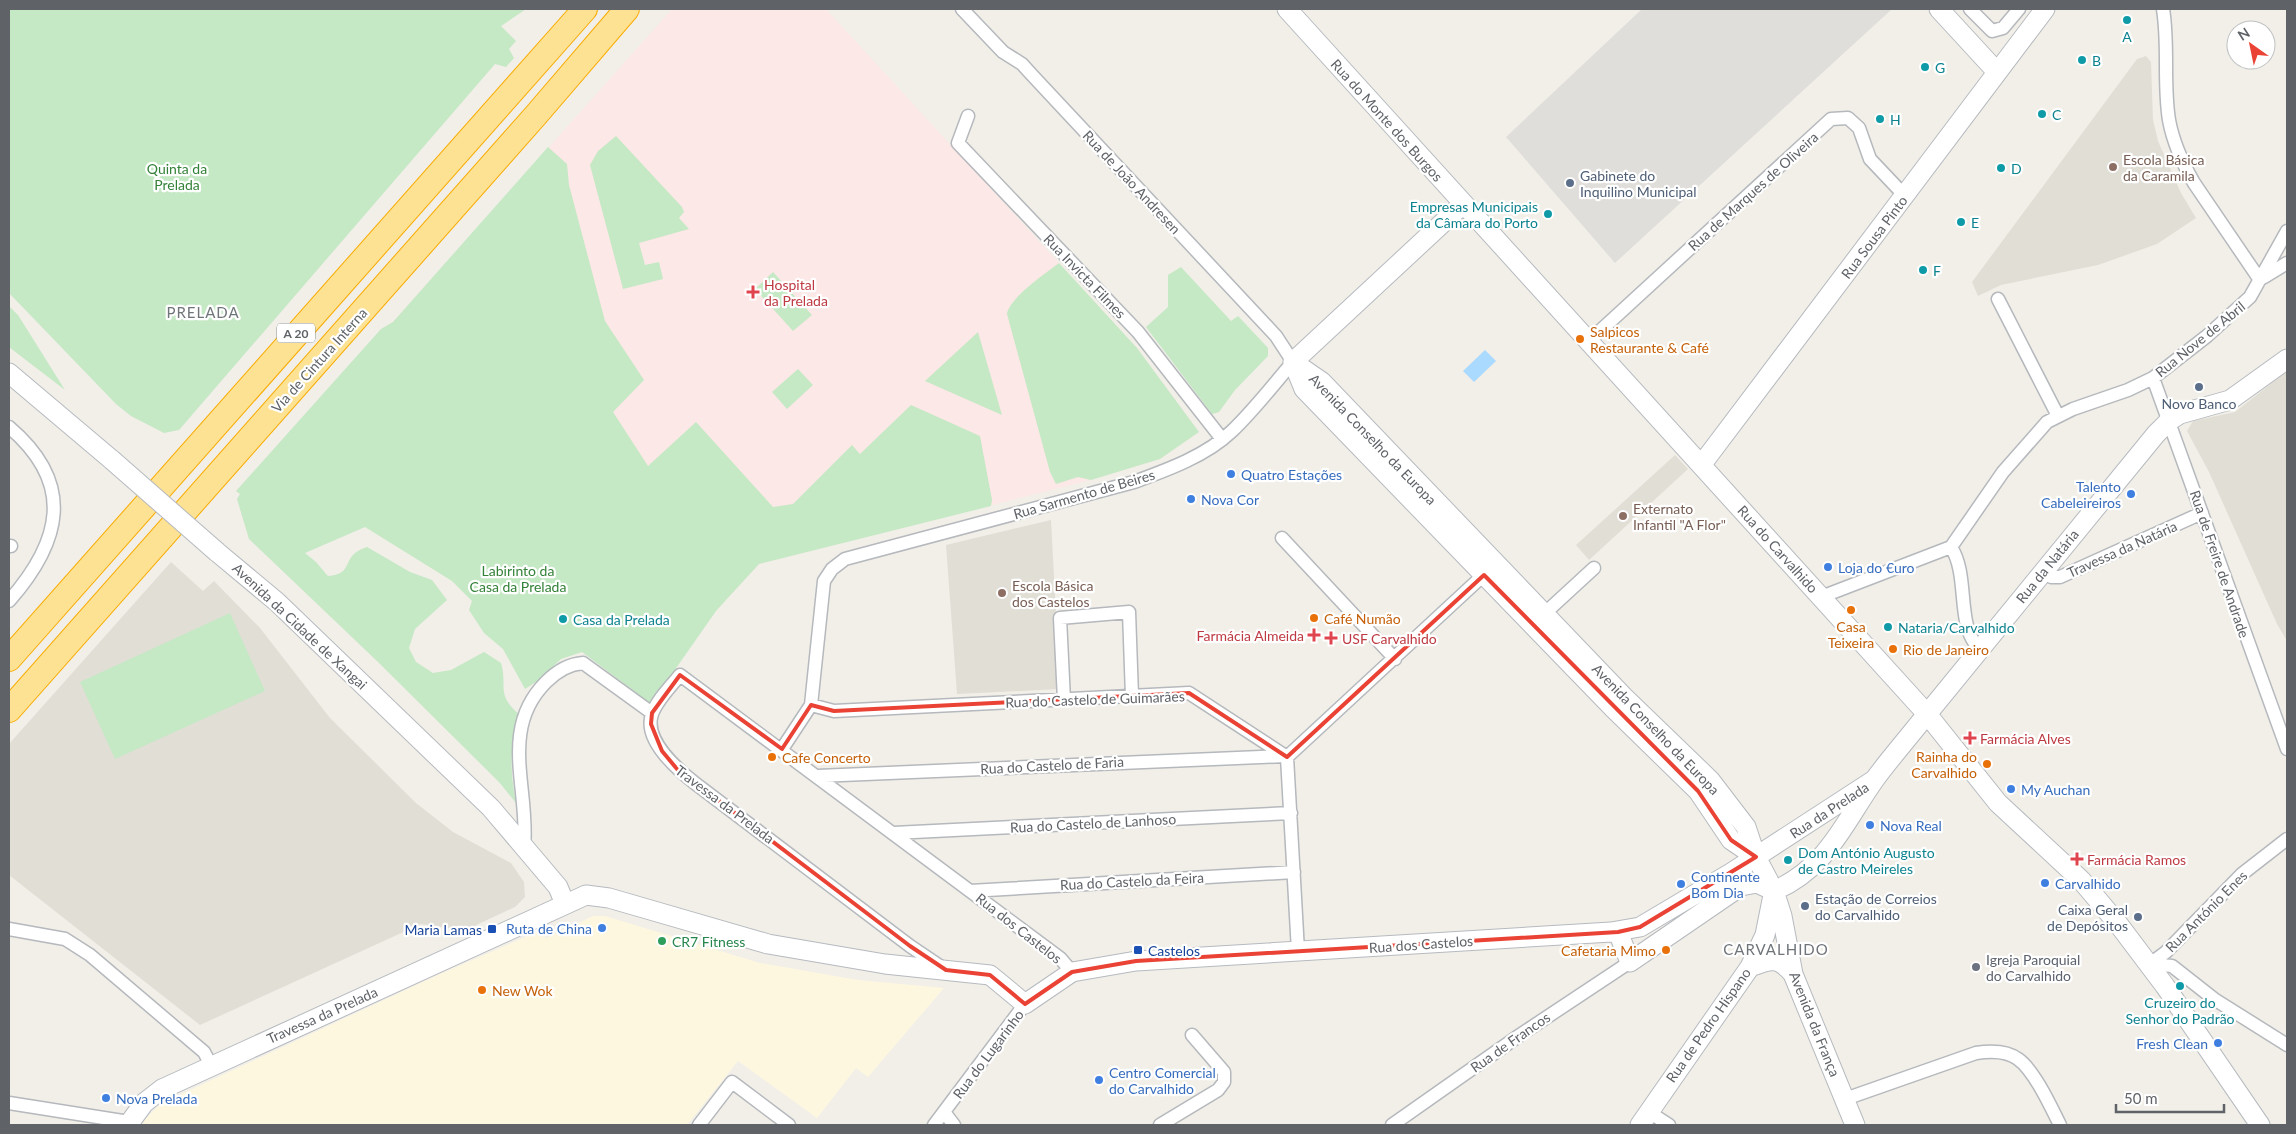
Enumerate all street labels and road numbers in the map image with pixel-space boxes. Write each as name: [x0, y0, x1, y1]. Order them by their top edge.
street label: Rua do Monte dos Burgos: [1328, 55, 1446, 185]
street label: Rua de João Andresen: [1080, 127, 1184, 237]
street label: Rua de Marques de Oliveira: [1684, 128, 1822, 254]
street label: Rua Sousa Pinto: [1837, 192, 1911, 282]
street label: Rua Invicta Filmes: [1040, 230, 1130, 322]
street label: Rua Nove de Abril: [2152, 298, 2248, 380]
street label: Via de Cintura Interna: [268, 304, 370, 416]
road number: A 20: [277, 323, 315, 342]
street label: Avenida Conselho da Europa: [1306, 370, 1440, 508]
street label: Rua Sarmento de Beires: [1011, 466, 1157, 522]
street label: Rua de Freire de Andrade: [2187, 488, 2253, 640]
street label: Rua do Carvalhido: [1734, 502, 1822, 596]
street label: Travessa da Natária: [2064, 517, 2180, 581]
street label: Rua da Natária: [2012, 526, 2082, 606]
street label: Avenida da Cidade de Xangai: [229, 559, 371, 693]
street label: Avenida Conselho da Europa: [1589, 660, 1723, 798]
street label: Rua do Castelo de Guimarães: [1005, 687, 1185, 711]
street label: Rua do Castelo de Faria: [980, 753, 1124, 777]
street label: Travessa da Prelada: [672, 761, 778, 847]
street label: Rua da Prelada: [1786, 778, 1872, 842]
street label: Rua do Castelo de Lanhoso: [1010, 810, 1177, 836]
street label: Rua António Enes: [2162, 867, 2250, 955]
street label: Rua do Castelo da Feira: [1060, 869, 1204, 893]
street label: Rua dos Castelos: [973, 889, 1065, 967]
street label: Rua dos Castelos: [1368, 932, 1474, 956]
street label: Rua de Pedro Hispano: [1662, 964, 1754, 1086]
street label: Avenida da França: [1786, 969, 1844, 1079]
street label: Travessa da Prelada: [264, 983, 380, 1047]
street label: Rua do Lugarinho: [949, 1006, 1027, 1102]
street label: Rua de Francos: [1467, 1008, 1553, 1076]

